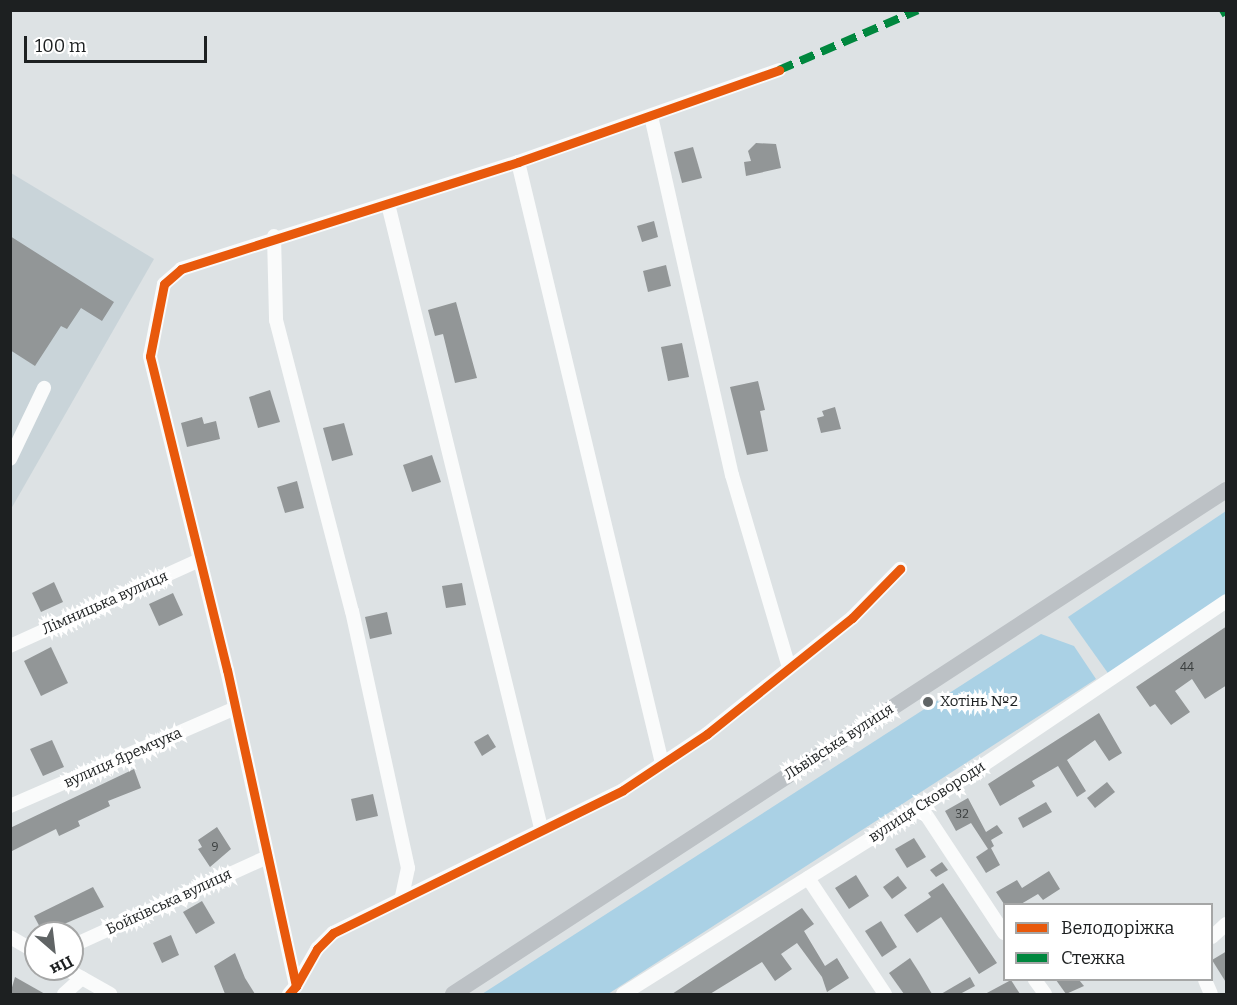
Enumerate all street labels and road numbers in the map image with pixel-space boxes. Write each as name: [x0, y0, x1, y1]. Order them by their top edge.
street label: Лімницька вулиця: [39, 567, 171, 639]
street label: Львівська вулиця: [781, 700, 897, 784]
street label: вулиця Яремчука: [61, 724, 185, 792]
street label: вулиця Сковороди: [865, 758, 989, 846]
street label: Бойківська вулиця: [103, 865, 235, 939]

